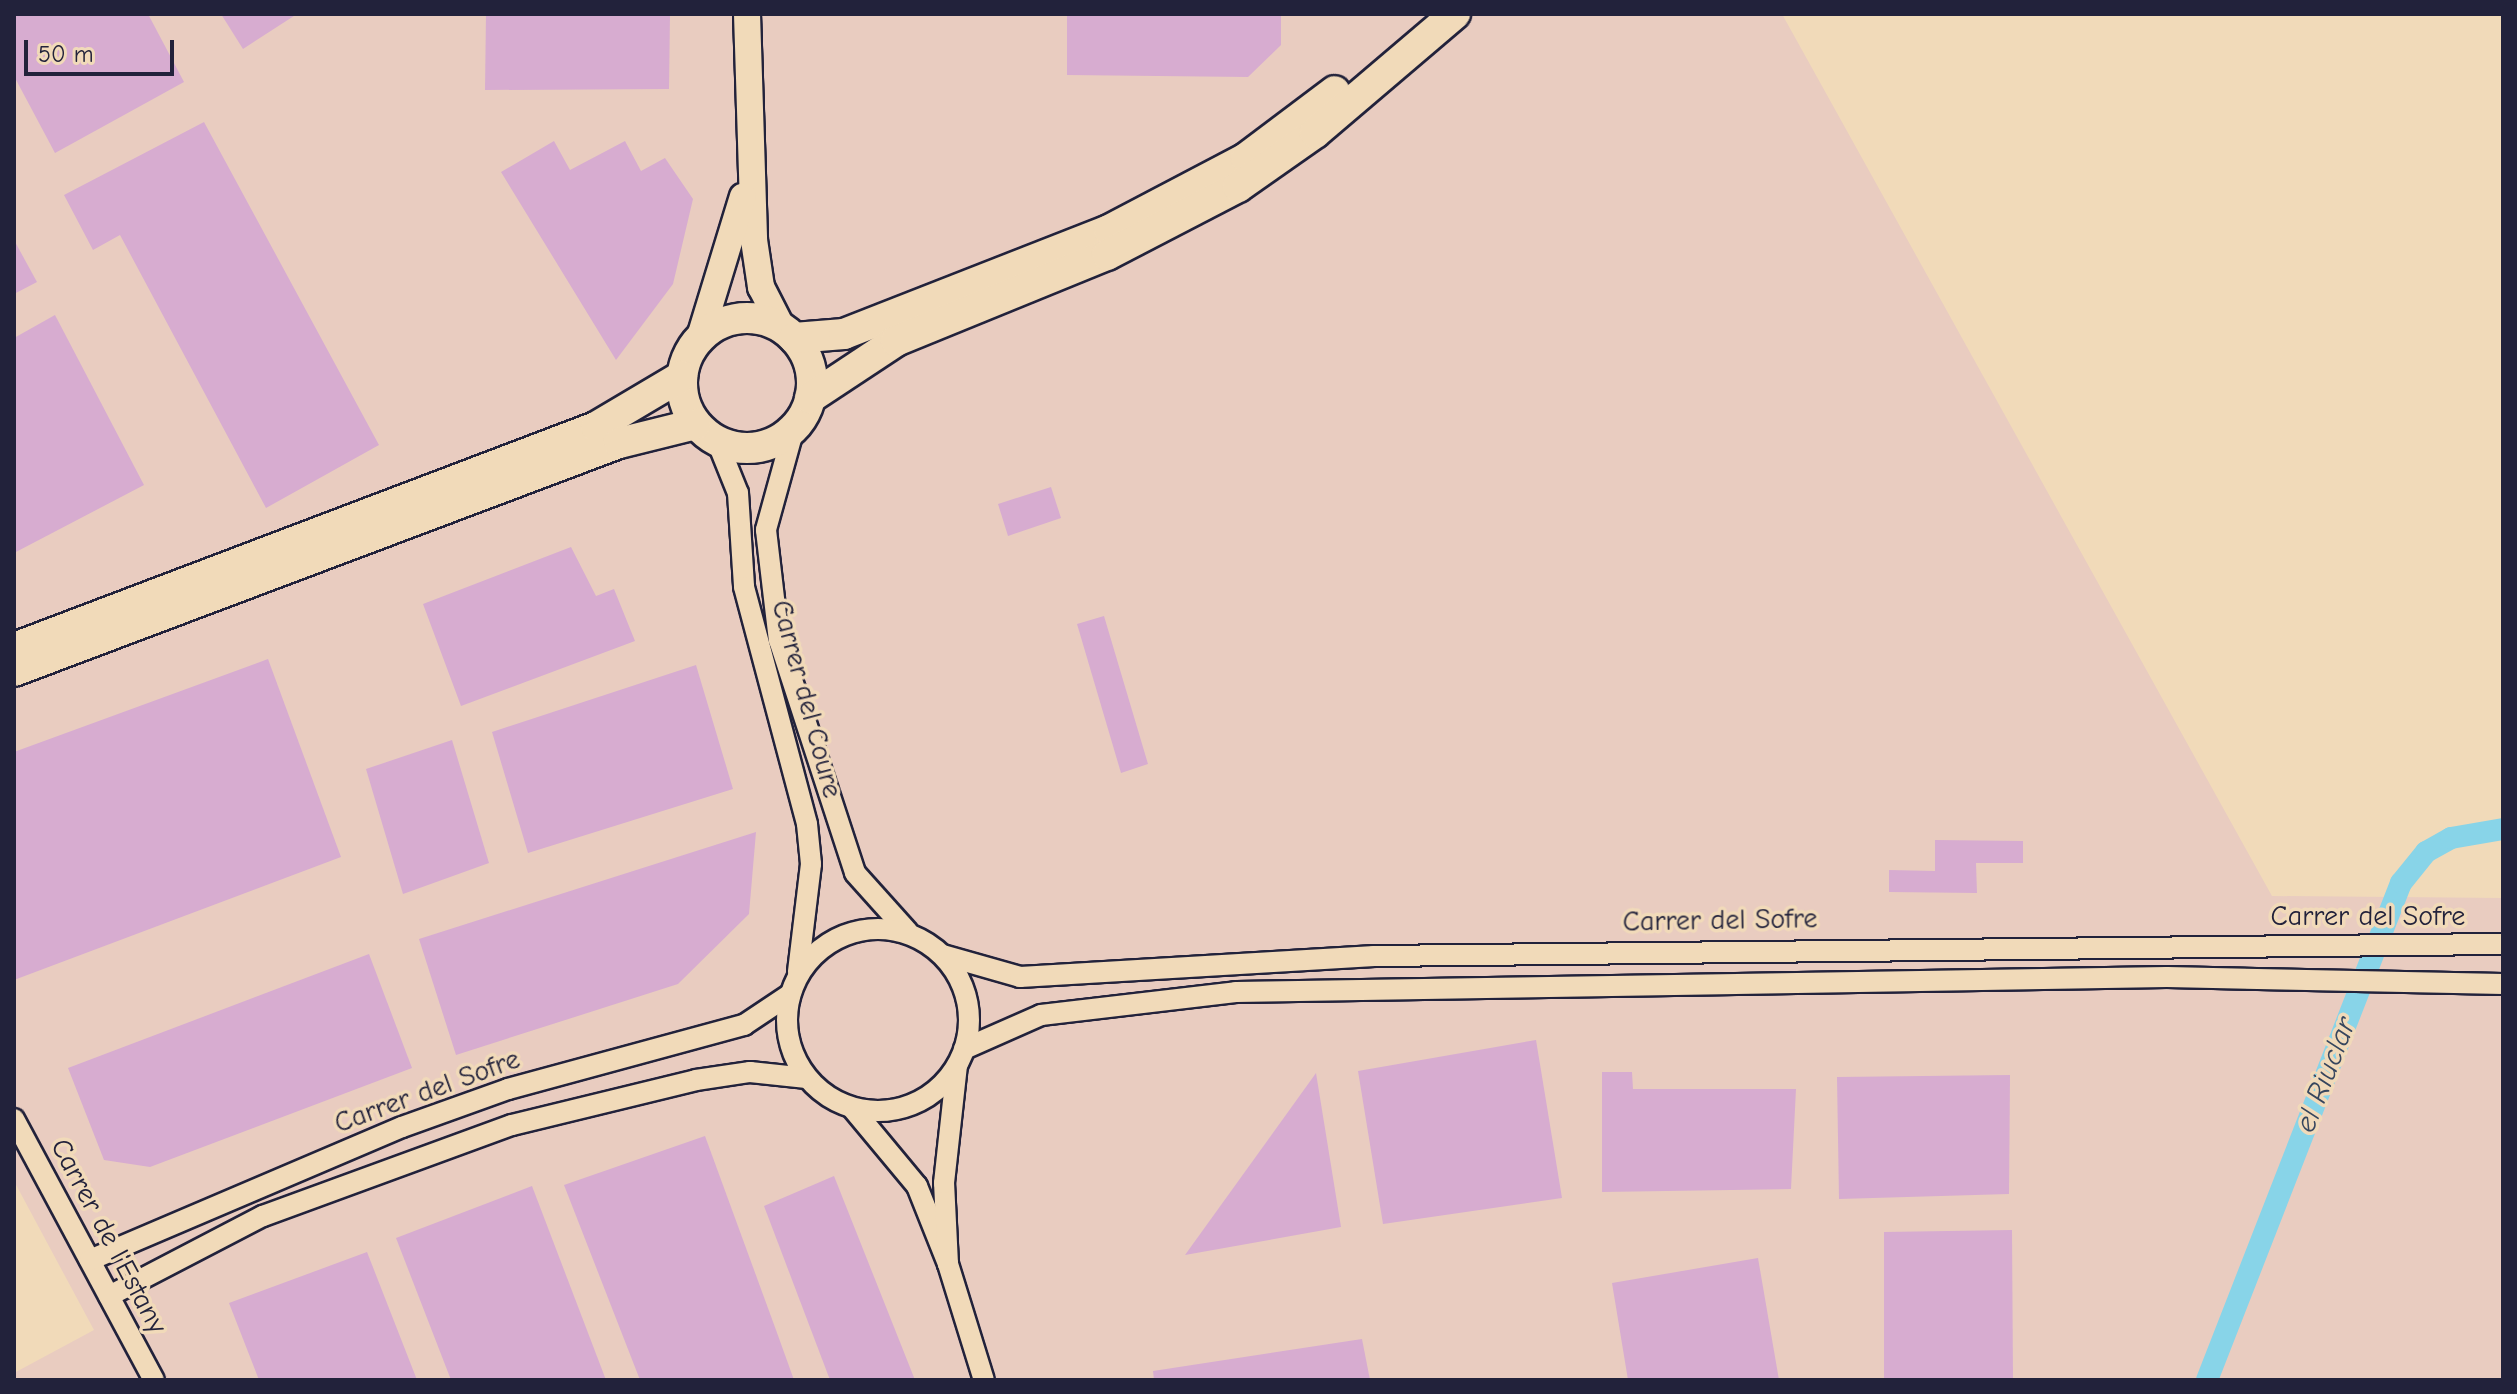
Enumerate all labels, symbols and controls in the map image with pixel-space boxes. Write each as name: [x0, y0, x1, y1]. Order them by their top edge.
scale bar: [28, 24, 178, 74]
text: 50 m: [38, 40, 94, 68]
street label: Carrer del Coure: [764, 597, 850, 801]
street label: Carrer del Sofre: [2271, 899, 2465, 933]
street label: Carrer del Sofre: [1622, 902, 1818, 938]
water label: el Riuclar: [2288, 1012, 2364, 1138]
street label: Carrer del Sofre: [330, 1042, 524, 1140]
street label: Carrer de l'Estany: [43, 1133, 175, 1339]

